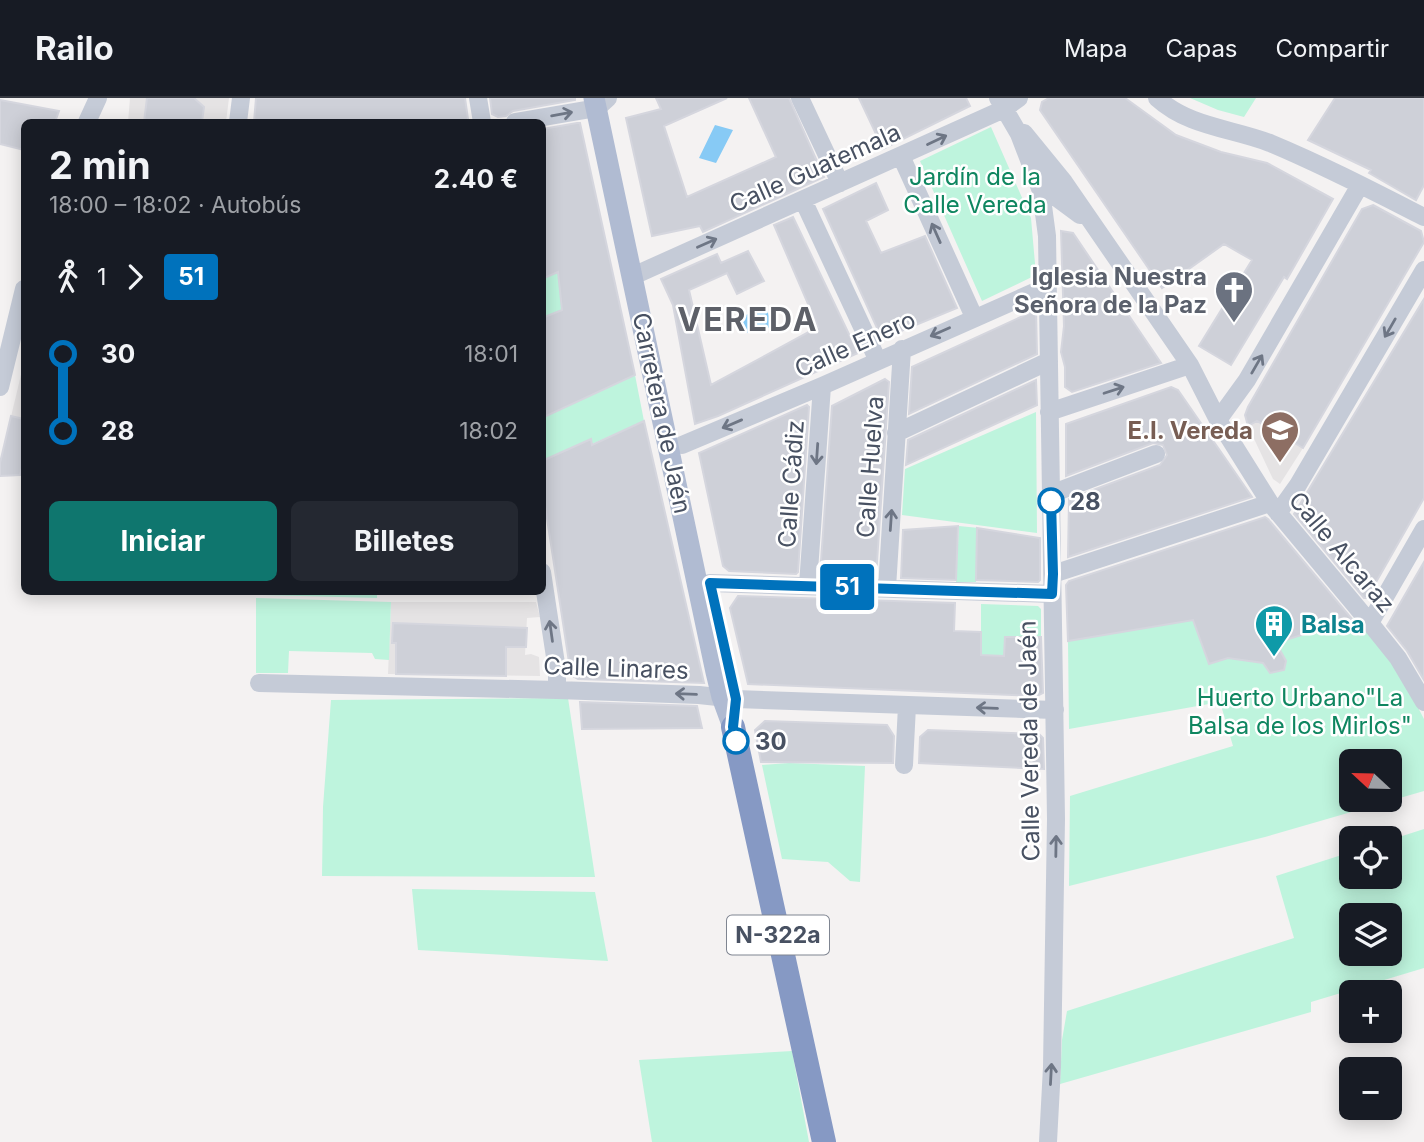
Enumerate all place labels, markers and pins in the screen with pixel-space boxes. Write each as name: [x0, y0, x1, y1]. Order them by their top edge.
place label: Iglesia Nuestra Señora de la Paz: [1014, 262, 1207, 319]
church icon: Iglesia Nuestra Señora de la Paz: [1213, 269, 1255, 324]
school or university icon: E.I. Vereda: [1259, 409, 1301, 464]
place label: E.I. Vereda: [1127, 416, 1253, 445]
place label: 28: [1070, 487, 1101, 516]
marker: 28: [1038, 488, 1064, 514]
building icon: Balsa: [1253, 603, 1295, 658]
place label: Balsa: [1301, 610, 1365, 639]
place label: 30: [755, 727, 787, 756]
marker: 30: [723, 728, 749, 754]

